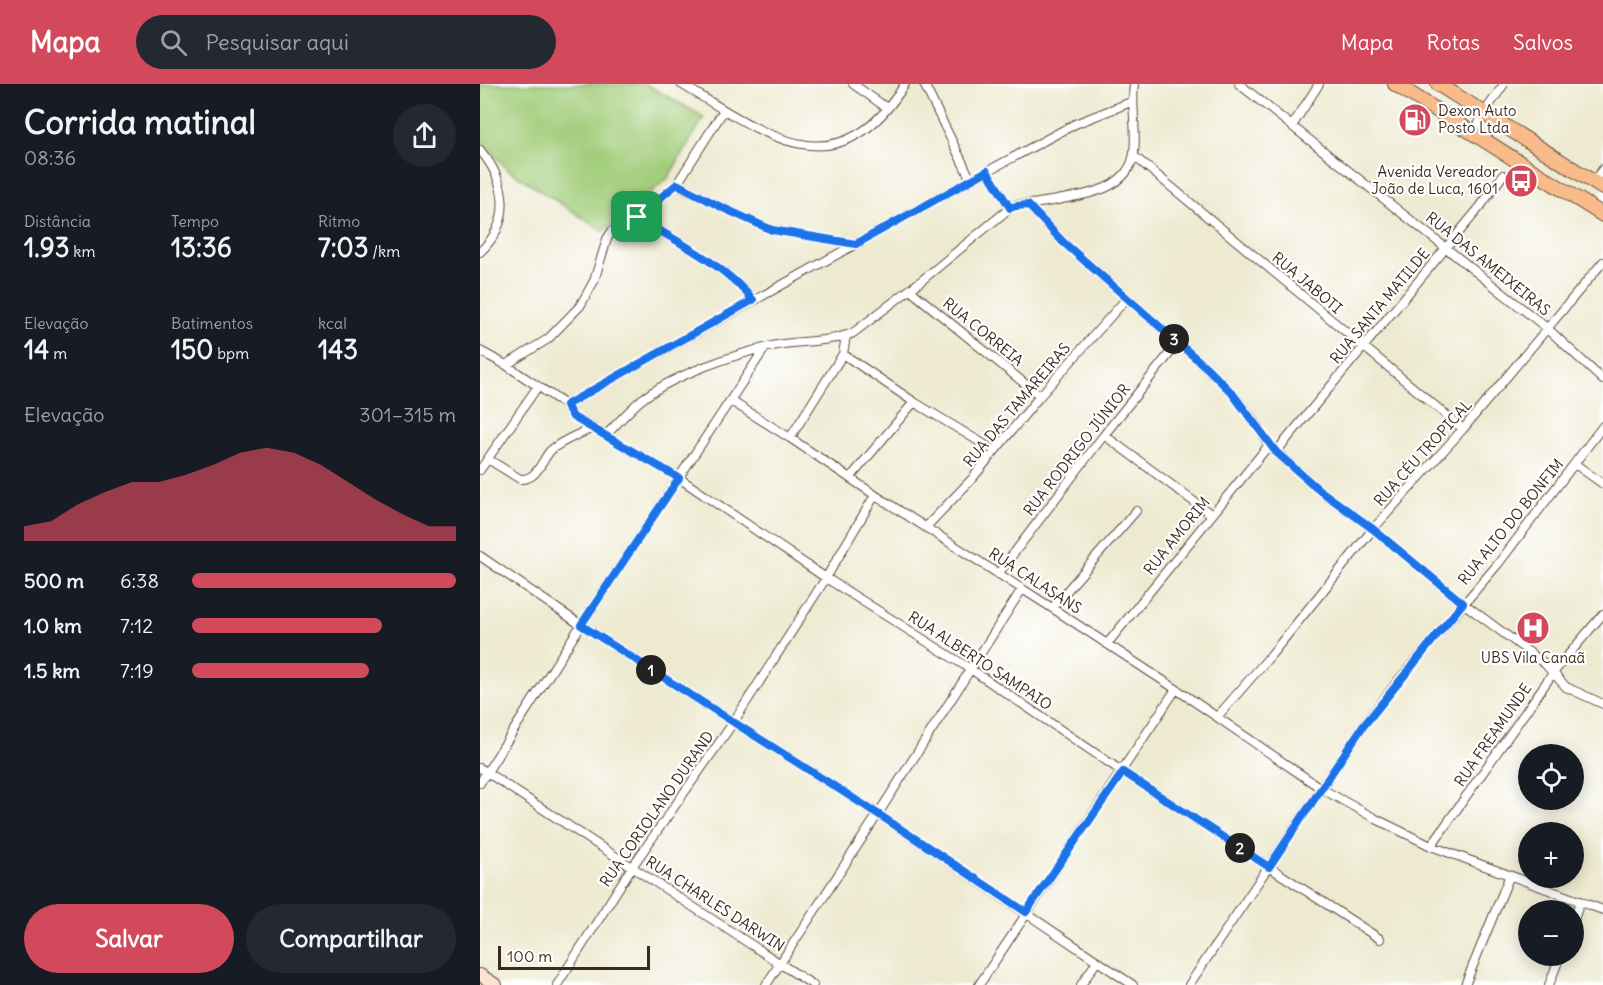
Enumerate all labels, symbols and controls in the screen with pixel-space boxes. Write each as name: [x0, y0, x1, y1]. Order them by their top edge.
search box: [136, 15, 556, 69]
text: Mapa: [30, 24, 100, 60]
icon: search: [157, 26, 190, 59]
text: Pesquisar aqui: [205, 28, 349, 56]
text: Mapa: [1341, 29, 1394, 56]
text: Rotas: [1427, 29, 1480, 56]
text: Salvos: [1513, 29, 1573, 56]
text: Corrida matinal: [24, 101, 256, 143]
place label: Dexon Auto Posto Ltda: [1438, 101, 1516, 137]
fuel station icon: Dexon Auto Posto Ltda: [1397, 102, 1433, 138]
button: share: [393, 104, 456, 167]
text: 08:36: [24, 145, 76, 170]
place label: Avenida Vereador João de Luca, 1601: [1371, 162, 1498, 198]
bus stop icon: Avenida Vereador João de Luca, 1601: [1503, 163, 1539, 199]
pin: [611, 191, 662, 242]
icon: arrive: [620, 200, 653, 233]
street label: RUA DAS AMEIXEIRAS: [1422, 208, 1554, 320]
text: Distância: [24, 211, 91, 231]
text: Tempo: [171, 211, 219, 231]
text: Ritmo: [318, 211, 360, 231]
text: 1.93: [24, 231, 69, 264]
text: 13:36: [171, 231, 232, 264]
text: 7:03: [318, 231, 369, 264]
text: km: [69, 241, 95, 261]
text: /km: [369, 241, 400, 261]
street label: RUA SANTA MATILDE: [1326, 244, 1434, 367]
street label: RUA JABOTI: [1268, 248, 1346, 317]
street label: RUA CORREIA: [939, 293, 1028, 370]
text: Elevação: [24, 313, 88, 333]
text: Batimentos: [171, 313, 253, 333]
text: kcal: [318, 313, 347, 333]
pin: 3: [1159, 324, 1189, 354]
text: 3: [1169, 329, 1179, 349]
text: 14: [24, 333, 49, 366]
text: 150: [171, 333, 213, 366]
text: 143: [318, 333, 358, 366]
street label: RUA DAS TAMAREIRAS: [959, 339, 1074, 471]
text: m: [49, 343, 67, 363]
text: bpm: [213, 343, 249, 363]
street label: RUA RODRIGO JÚNIOR: [1018, 379, 1134, 520]
street label: RUA CÉU TROPICAL: [1370, 395, 1476, 510]
text: Elevação: [24, 402, 105, 427]
text: 301–315 m: [359, 402, 456, 427]
street label: RUA ALTO DO BONFIM: [1454, 455, 1567, 589]
street label: RUA AMORIM: [1139, 493, 1214, 578]
street label: RUA CALASANS: [985, 543, 1085, 618]
text: 500 m: [24, 568, 84, 593]
text: 6:38: [120, 568, 159, 593]
street label: RUA ALBERTO SAMPAIO: [905, 607, 1056, 714]
hospital icon: UBS Vila Canaã: [1515, 610, 1551, 646]
text: 1.0 km: [24, 613, 82, 638]
text: 7:12: [120, 613, 153, 638]
place label: UBS Vila Canaã: [1481, 648, 1586, 667]
pin: 1: [636, 655, 666, 685]
text: 1.5 km: [24, 658, 80, 683]
text: 7:19: [120, 658, 154, 683]
text: 1: [648, 660, 654, 680]
street label: RUA FREAMUNDE: [1450, 679, 1535, 790]
street label: RUA CORIOLANO DURAND: [595, 727, 718, 890]
map controls: [1518, 744, 1584, 966]
button: locate: [1518, 744, 1584, 810]
button: +: [1518, 822, 1584, 888]
pin: 2: [1225, 833, 1255, 863]
text: 2: [1236, 838, 1244, 858]
street label: RUA CHARLES DARWIN: [642, 852, 788, 956]
button: −: [1518, 900, 1584, 966]
button: Salvar: [24, 904, 234, 973]
button: Compartilhar: [246, 904, 456, 973]
scale bar: [498, 943, 650, 970]
text: 100 m: [507, 946, 552, 966]

